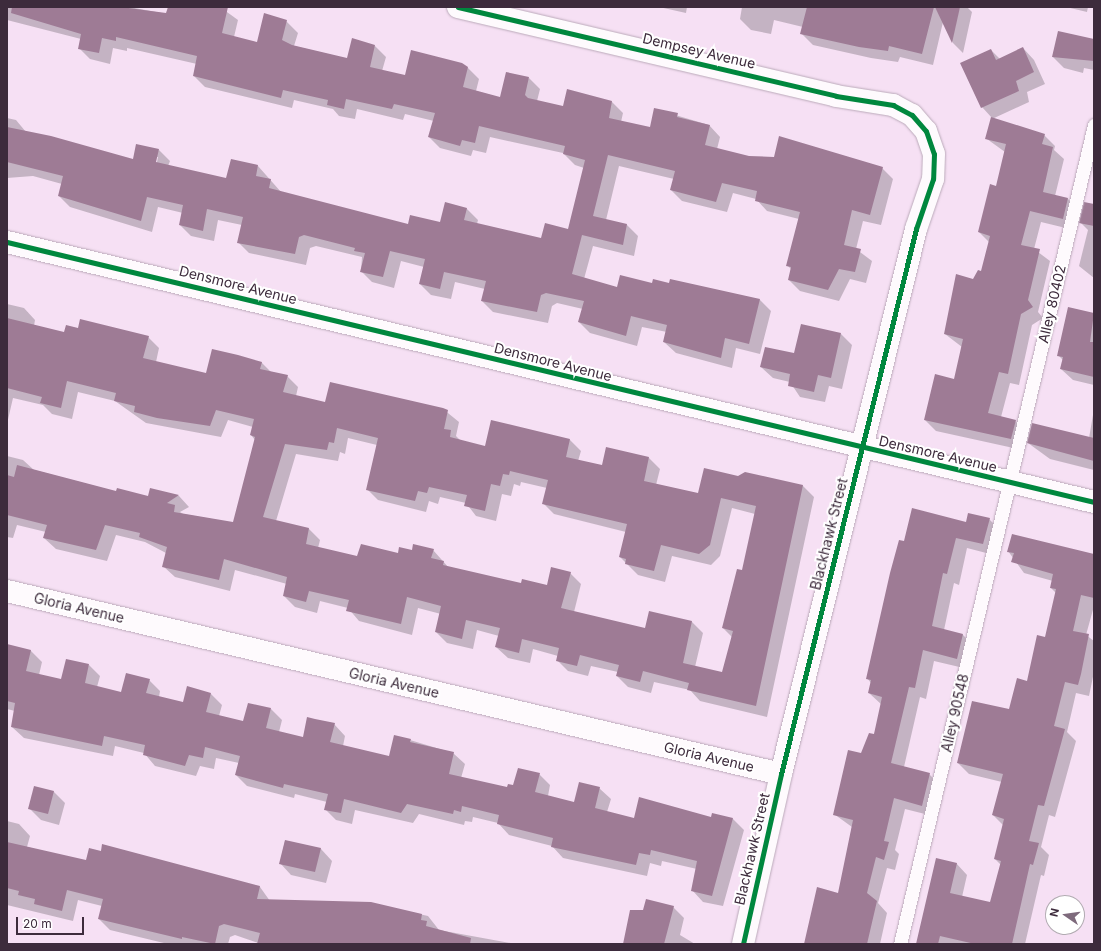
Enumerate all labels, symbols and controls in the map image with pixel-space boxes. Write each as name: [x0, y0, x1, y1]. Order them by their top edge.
street label: Dempsey Avenue: [641, 30, 757, 72]
street label: Densmore Avenue: [177, 262, 299, 308]
street label: Alley 80402: [1035, 263, 1069, 345]
street label: Densmore Avenue: [492, 339, 614, 385]
street label: Densmore Avenue: [877, 432, 999, 476]
street label: Blackhawk Street: [807, 476, 851, 592]
street label: Gloria Avenue: [32, 589, 126, 627]
street label: Gloria Avenue: [347, 664, 441, 702]
street label: Alley 90548: [938, 672, 972, 754]
street label: Gloria Avenue: [662, 738, 756, 776]
street label: Blackhawk Street: [731, 791, 773, 907]
north arrow: [1045, 895, 1085, 935]
text: N: [1047, 907, 1062, 918]
scale bar: [18, 909, 86, 935]
text: 20 m: [23, 916, 52, 931]

